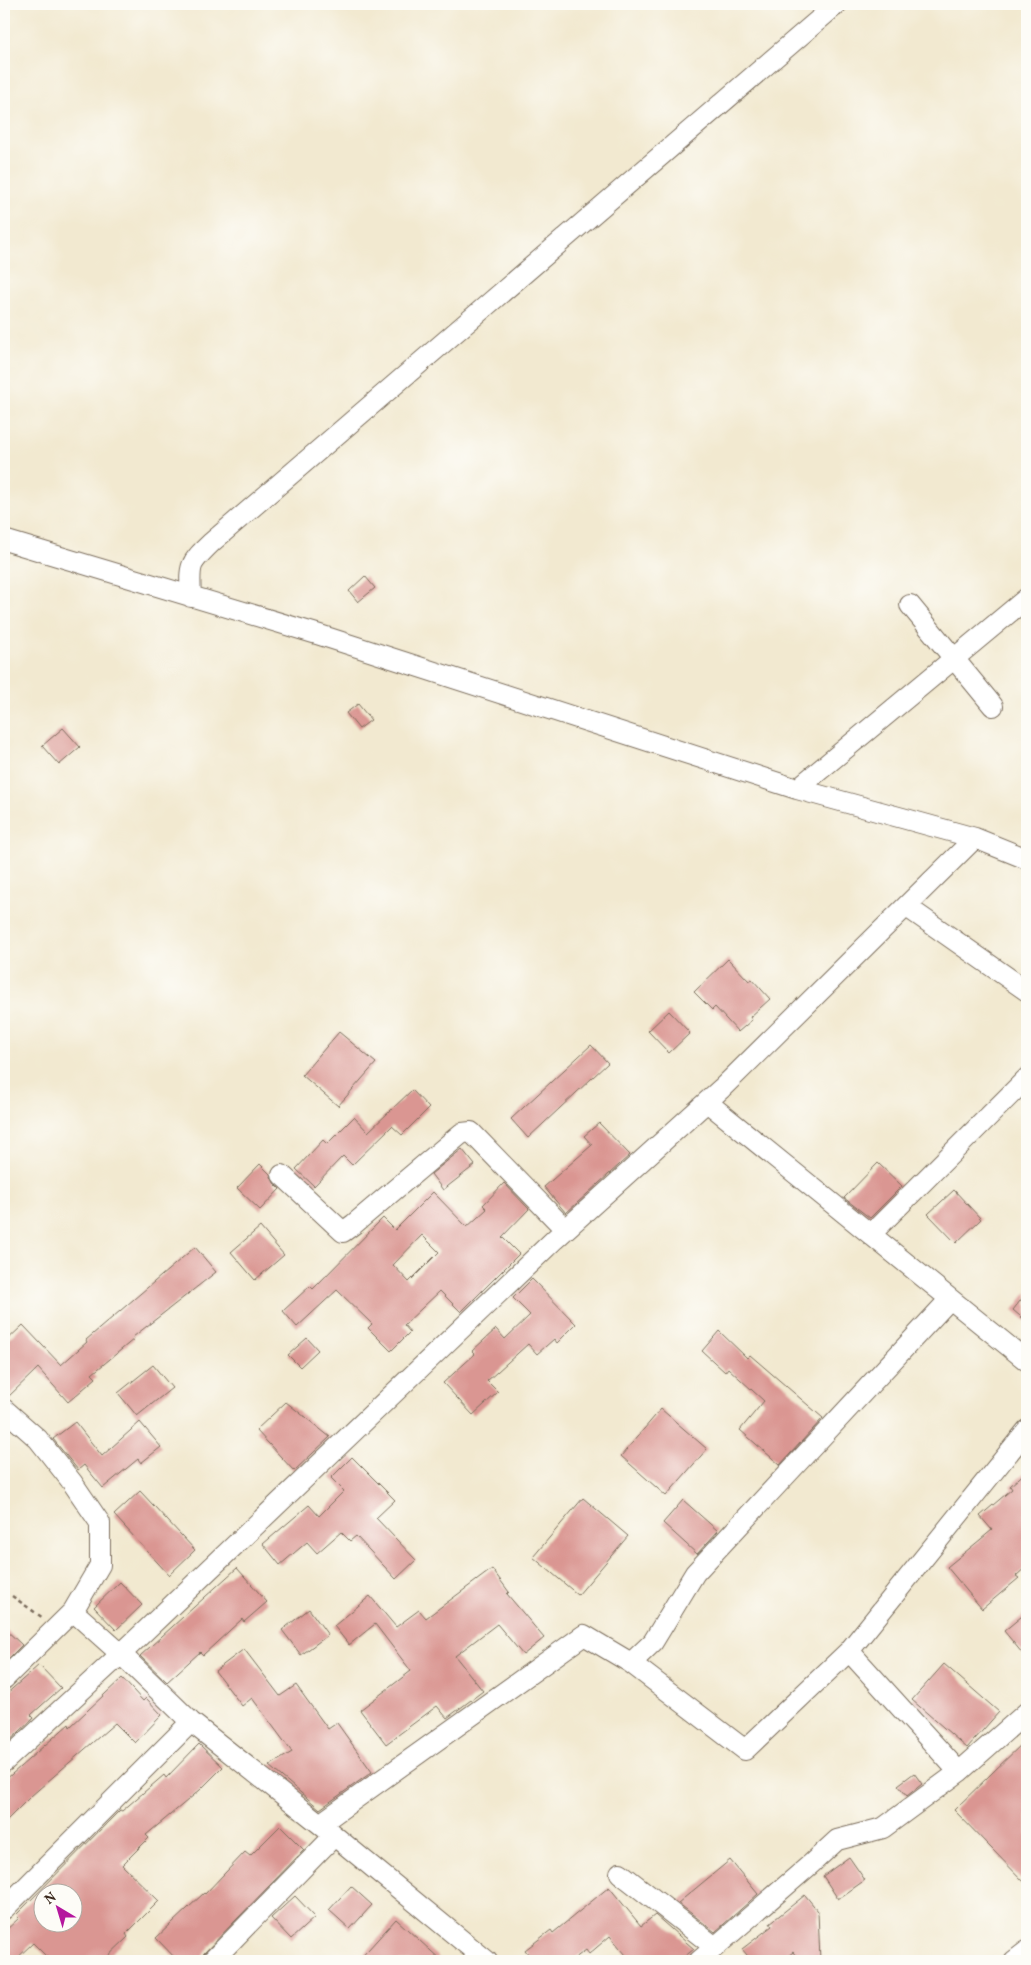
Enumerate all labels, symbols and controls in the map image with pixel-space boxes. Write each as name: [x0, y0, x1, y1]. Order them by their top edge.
north arrow: [32, 1882, 82, 1932]
text: N: [41, 1888, 61, 1910]

